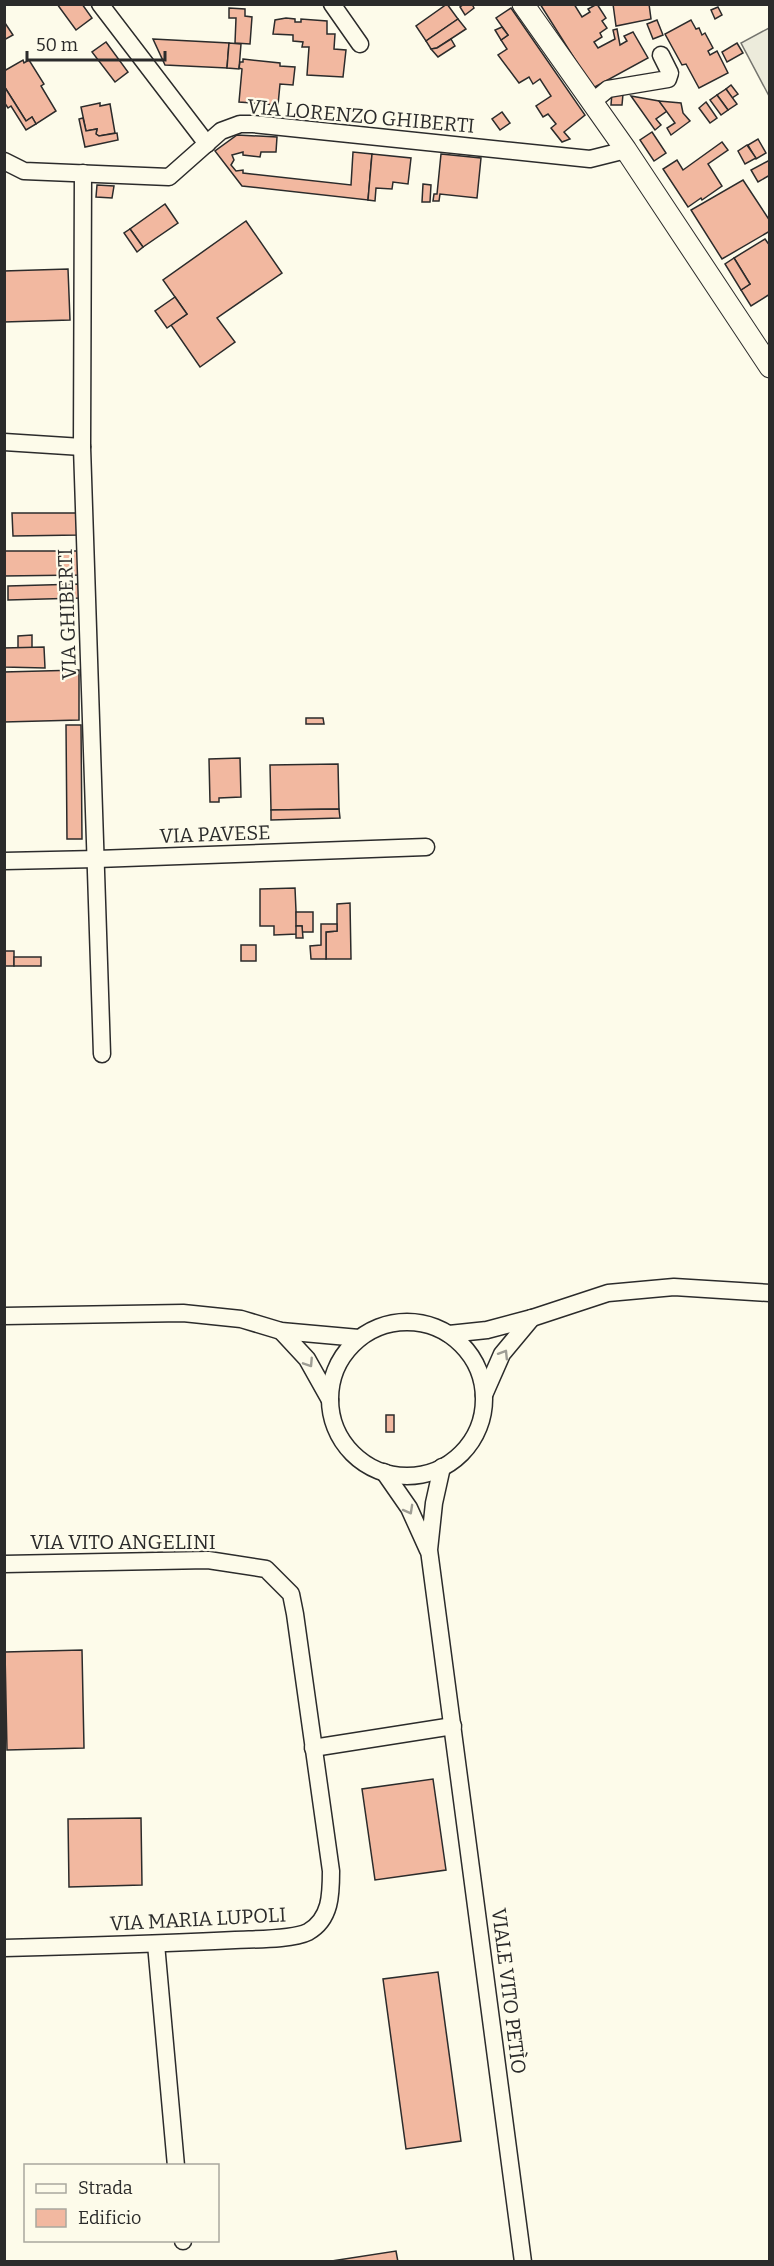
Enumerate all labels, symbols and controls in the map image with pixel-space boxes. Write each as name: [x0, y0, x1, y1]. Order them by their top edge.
scale bar: [27, 24, 165, 62]
text: 50 m: [36, 34, 78, 56]
street label: VIA LORENZO GHIBERTI: [246, 94, 476, 138]
street label: VIA GHIBERTI: [53, 548, 81, 680]
street label: VIA PAVESE: [159, 820, 271, 848]
one-way arrow: [497, 1350, 509, 1360]
one-way arrow: [302, 1357, 313, 1368]
one-way arrow: [402, 1504, 413, 1514]
street label: VIA VITO ANGELINI: [30, 1530, 216, 1554]
street label: VIA MARIA LUPOLI: [109, 1902, 287, 1936]
street label: VIALE VITO PETÌO: [487, 1907, 531, 2075]
legend: [24, 2164, 219, 2242]
text: Strada: [78, 2177, 133, 2199]
text: Edificio: [78, 2207, 141, 2229]

